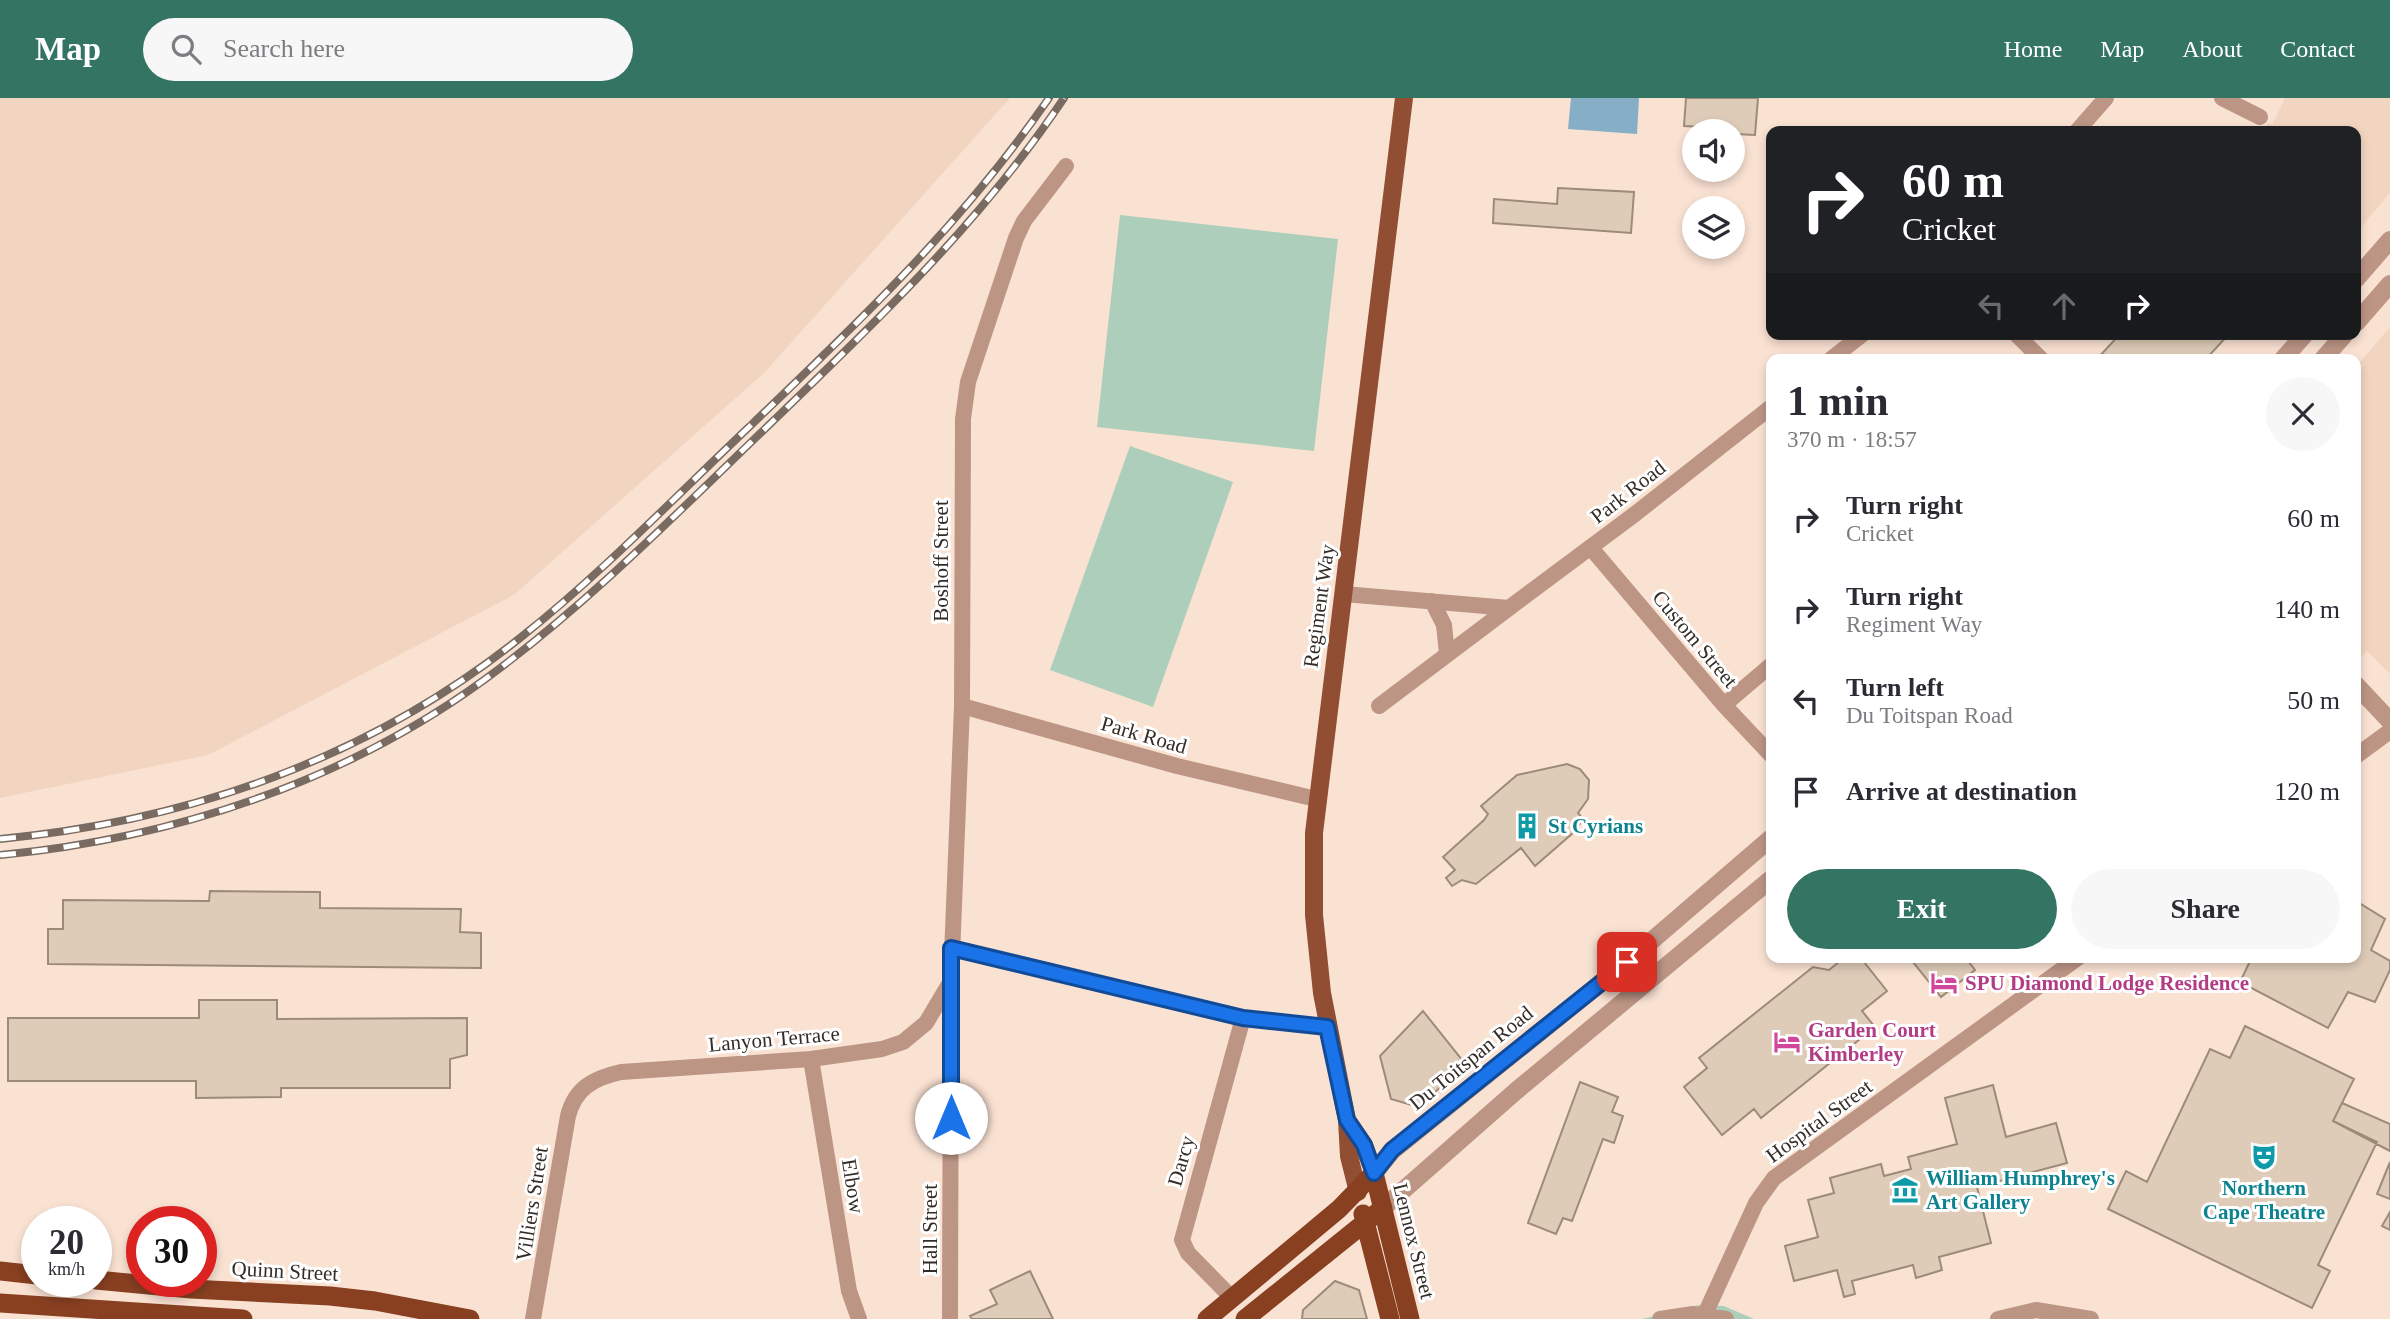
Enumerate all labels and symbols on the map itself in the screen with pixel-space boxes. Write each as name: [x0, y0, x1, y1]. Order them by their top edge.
street label: Park Road: [1586, 455, 1670, 529]
street label: Boshoff Street: [929, 500, 953, 622]
street label: Regiment Way: [1298, 542, 1340, 669]
street label: Custom Street: [1647, 585, 1743, 693]
street label: Park Road: [1098, 711, 1190, 759]
building icon: St Cyrians: [1512, 811, 1542, 841]
place label: St Cyrians: [1548, 814, 1643, 838]
pin: [1597, 932, 1657, 992]
hotel icon: SPU Diamond Lodge Residence: [1929, 968, 1959, 998]
place label: SPU Diamond Lodge Residence: [1965, 971, 2249, 995]
street label: Du Toitspan Road: [1404, 1000, 1538, 1115]
place label: Garden Court Kimberley: [1808, 1018, 1936, 1066]
street label: Lanyon Terrace: [707, 1021, 841, 1057]
hotel icon: Garden Court Kimberley: [1772, 1027, 1802, 1057]
street label: Hospital Street: [1761, 1074, 1877, 1168]
position arrow: [914, 1081, 988, 1155]
street label: Darcy: [1162, 1133, 1200, 1189]
theatre icon: Northern Cape Theatre: [2249, 1142, 2279, 1172]
street label: Villiers Street: [511, 1145, 553, 1263]
street label: Elbow: [837, 1157, 869, 1216]
place label: William Humphrey's Art Gallery: [1926, 1166, 2115, 1214]
museum icon: William Humphrey's Art Gallery: [1890, 1175, 1920, 1205]
place label: Northern Cape Theatre: [2203, 1176, 2325, 1224]
street label: Lennox Street: [1388, 1181, 1440, 1301]
street label: Hall Street: [918, 1184, 942, 1274]
speed limit sign: 30: [126, 1206, 217, 1297]
street label: Quinn Street: [231, 1256, 339, 1286]

